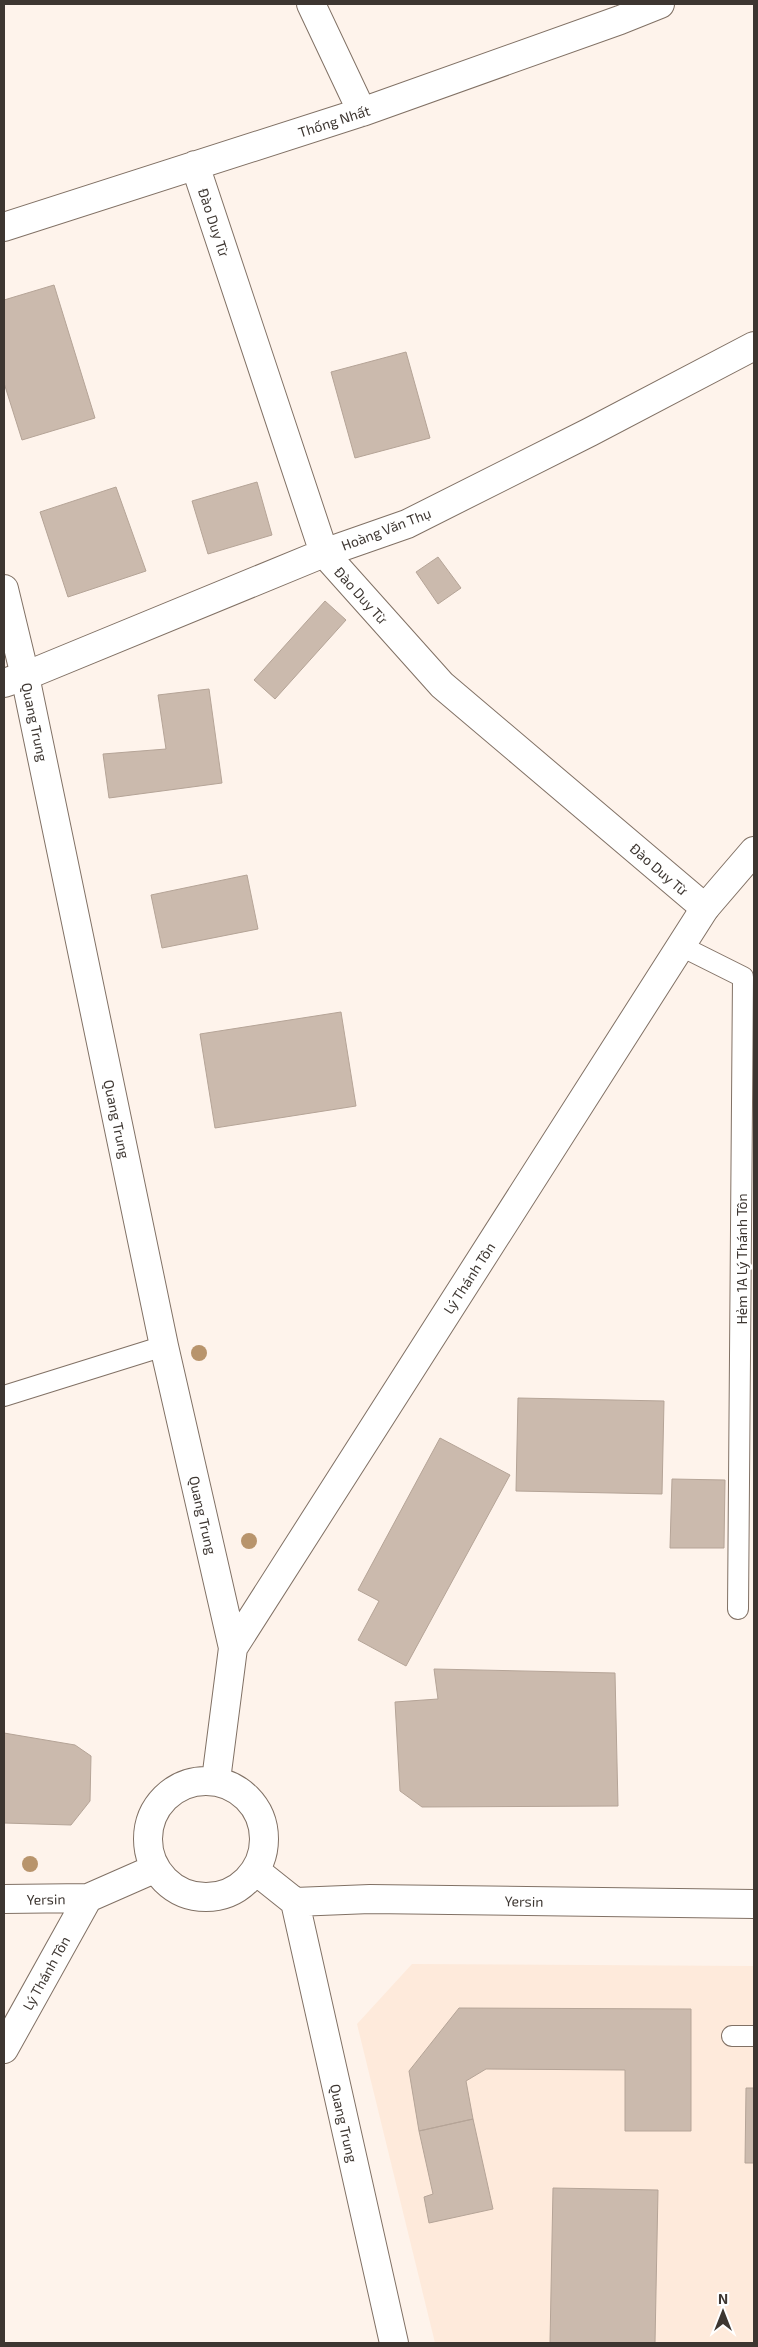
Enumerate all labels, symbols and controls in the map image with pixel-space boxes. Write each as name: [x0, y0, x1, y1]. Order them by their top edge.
street label: Thống Nhất: [296, 101, 372, 141]
street label: Đào Duy Từ: [195, 186, 233, 259]
street label: Hoàng Văn Thụ: [339, 504, 433, 554]
street label: Đào Duy Từ: [331, 563, 391, 627]
street label: Quang Trung: [18, 681, 52, 763]
street label: Đào Duy Từ: [627, 839, 692, 899]
street label: Quang Trung: [100, 1078, 134, 1160]
street label: Hẻm 1A Lý Thánh Tôn: [733, 1193, 750, 1325]
street label: Lý Thánh Tôn: [440, 1239, 498, 1317]
street label: Quang Trung: [186, 1474, 220, 1556]
street label: Yersin: [26, 1890, 66, 1908]
street label: Yersin: [504, 1892, 544, 1910]
street label: Lý Thánh Tôn: [19, 1933, 73, 2013]
street label: Quang Trung: [327, 2082, 361, 2164]
north arrow: [698, 2287, 748, 2337]
text: N: [718, 2290, 728, 2307]

